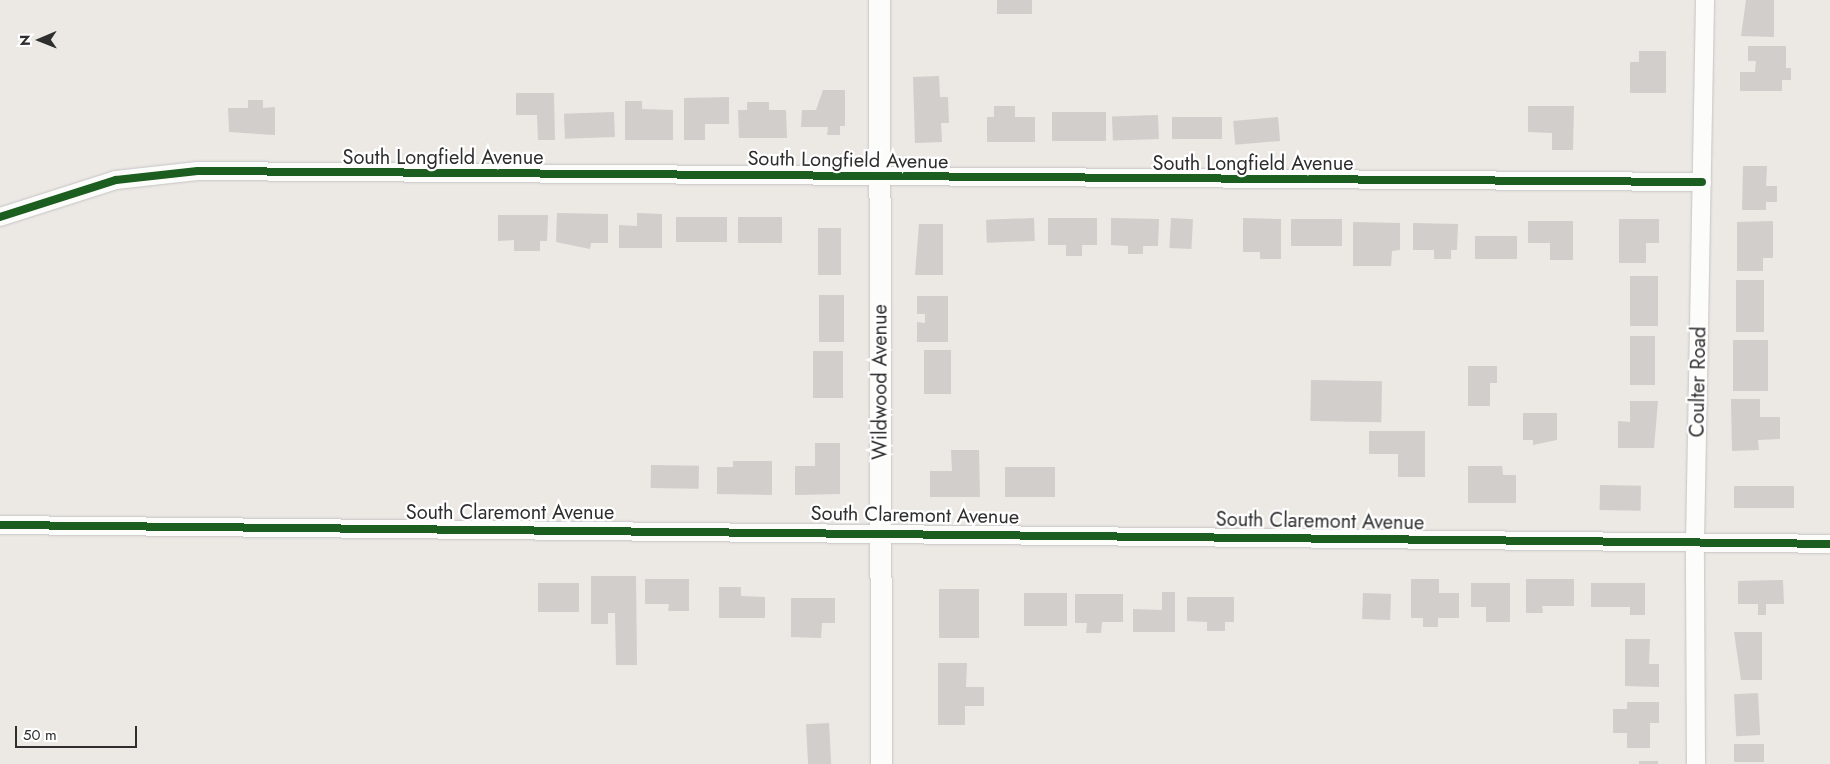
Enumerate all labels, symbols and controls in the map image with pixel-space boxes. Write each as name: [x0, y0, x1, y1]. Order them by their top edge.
north arrow: [15, 15, 65, 65]
text: N: [15, 35, 35, 46]
street label: South Longfield Avenue: [342, 145, 544, 169]
street label: South Longfield Avenue: [747, 146, 949, 174]
street label: South Longfield Avenue: [1152, 151, 1354, 175]
street label: Wildwood Avenue: [868, 304, 892, 460]
street label: Coulter Road: [1685, 326, 1711, 438]
street label: South Claremont Avenue: [406, 500, 614, 524]
street label: South Claremont Avenue: [811, 501, 1019, 529]
street label: South Claremont Avenue: [1216, 507, 1424, 535]
scale bar: [18, 716, 140, 748]
text: 50 m: [23, 724, 57, 746]

